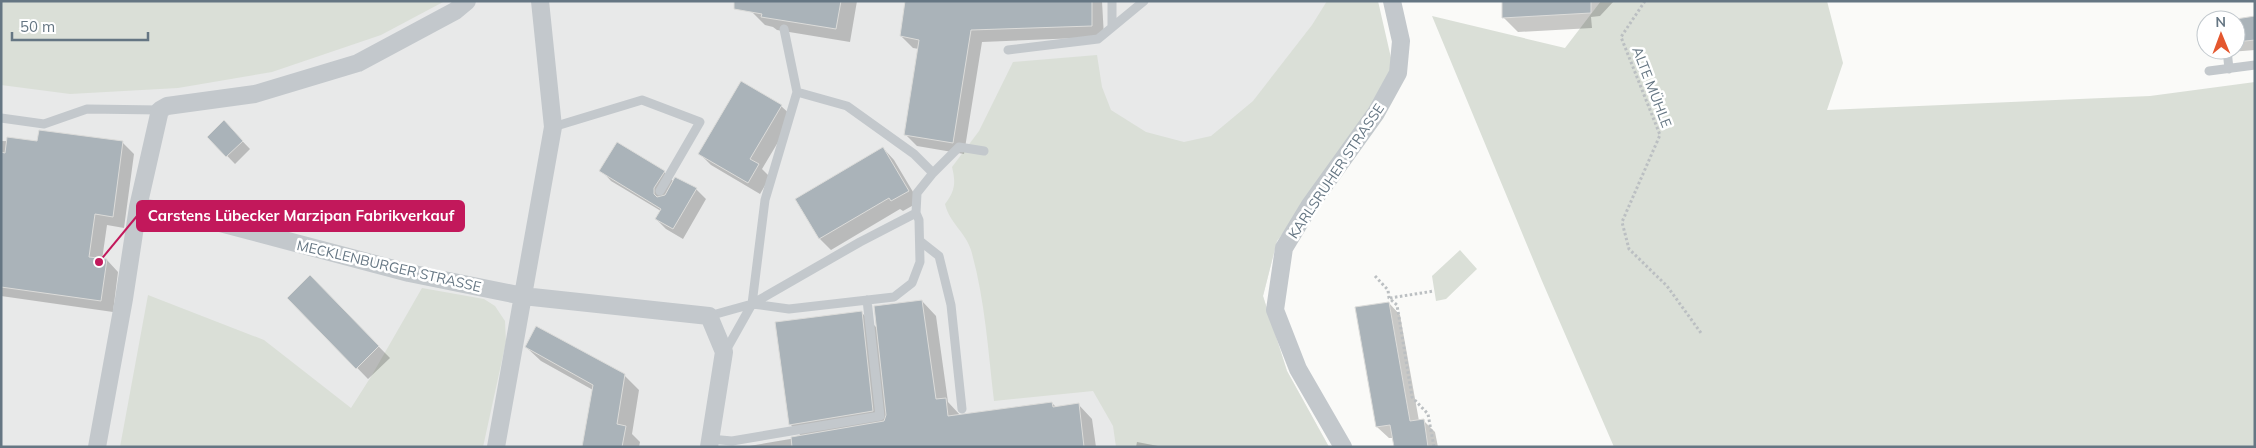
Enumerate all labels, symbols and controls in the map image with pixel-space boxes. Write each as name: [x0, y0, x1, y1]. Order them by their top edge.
scale bar: [12, 10, 149, 42]
north arrow: [2196, 10, 2246, 60]
text: N: [2215, 13, 2226, 31]
text: 50 m: [20, 17, 55, 36]
street label: ALTE MÜHLE: [1628, 44, 1676, 130]
street label: KARLSRUHER STRASSE: [1284, 100, 1388, 242]
callout: Carstens Lübecker Marzipan Fabrikverkauf: [137, 201, 464, 231]
text: Carstens Lübecker Marzipan Fabrikverkauf: [148, 206, 455, 225]
street label: MECKLENBURGER STRASSE: [295, 236, 483, 296]

